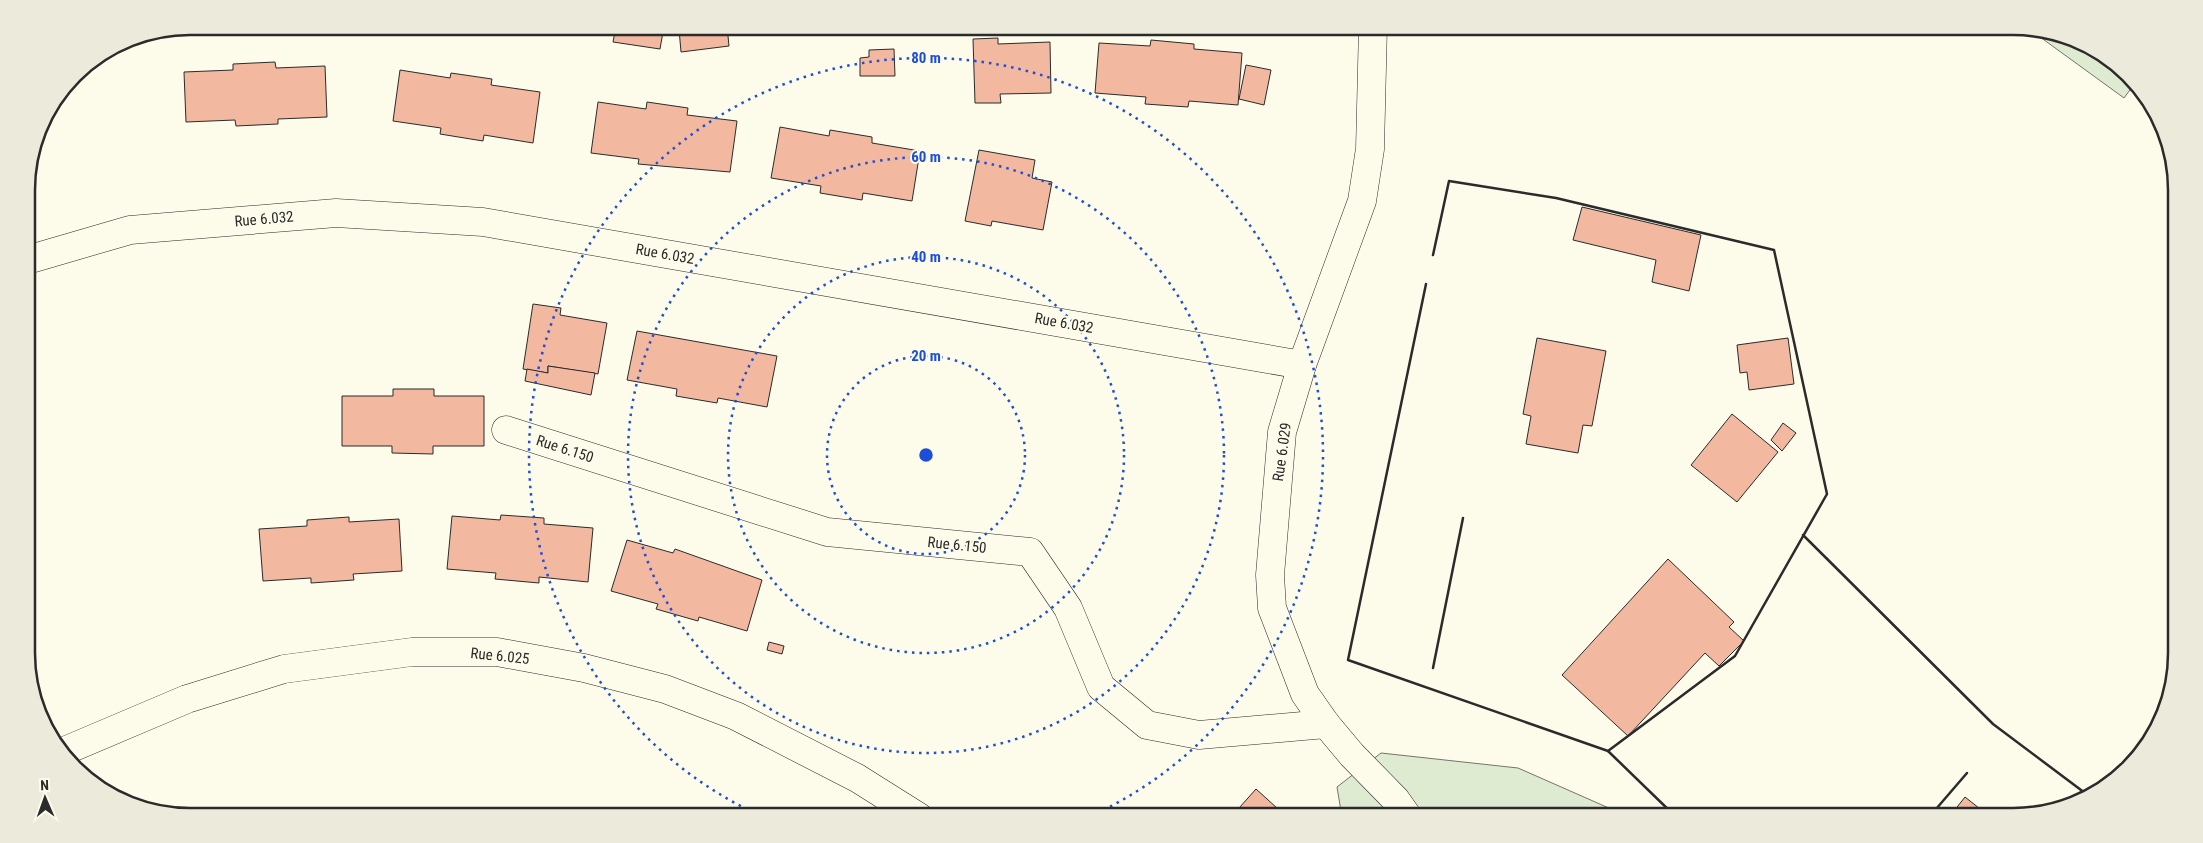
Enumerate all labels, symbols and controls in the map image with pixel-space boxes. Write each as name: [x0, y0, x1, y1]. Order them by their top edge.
text: 80 m: [911, 49, 941, 67]
text: 60 m: [911, 148, 941, 166]
street label: Rue 6.032: [234, 207, 294, 231]
street label: Rue 6.032: [634, 240, 696, 268]
text: 40 m: [911, 248, 941, 266]
street label: Rue 6.032: [1033, 309, 1095, 337]
text: 20 m: [911, 347, 941, 365]
street label: Rue 6.029: [1269, 421, 1295, 483]
street label: Rue 6.150: [534, 431, 596, 467]
centre of rings: [917, 446, 935, 464]
street label: Rue 6.150: [927, 533, 987, 557]
street label: Rue 6.025: [470, 644, 530, 668]
north arrow: [20, 773, 70, 823]
text: N: [40, 777, 49, 793]

